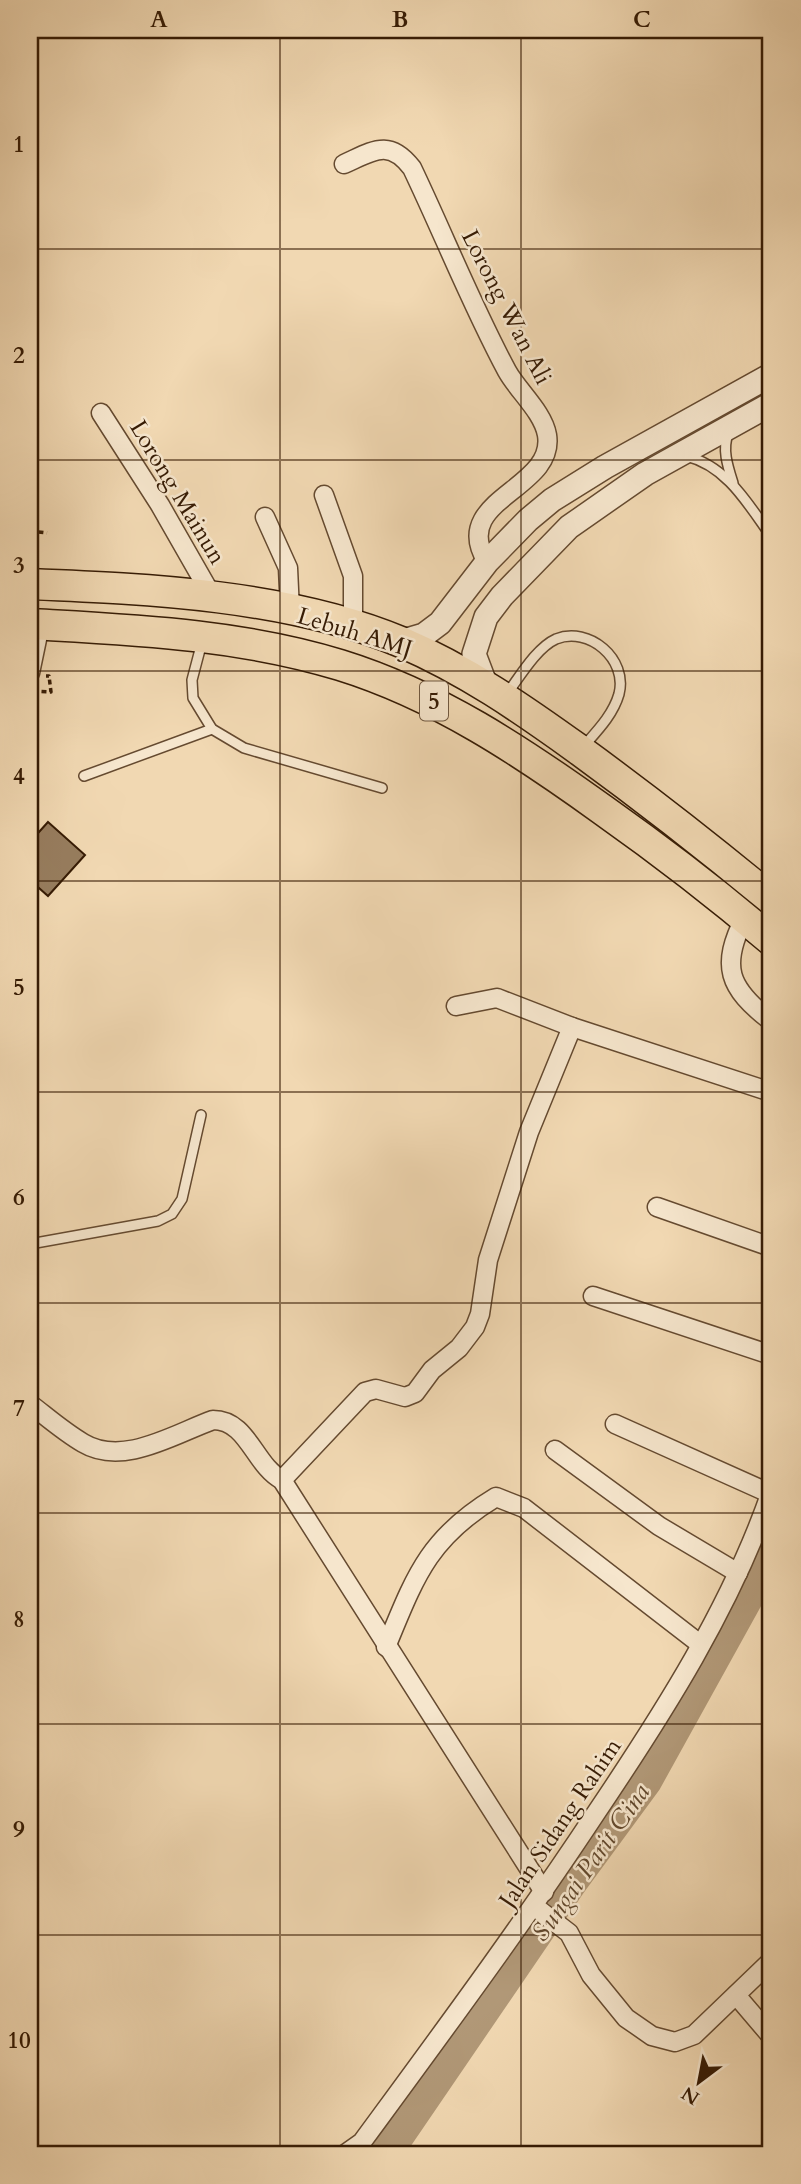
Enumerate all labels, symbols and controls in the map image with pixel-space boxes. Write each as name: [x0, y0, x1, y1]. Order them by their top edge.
text: A: [150, 4, 168, 35]
text: B: [392, 4, 408, 35]
text: C: [633, 4, 651, 35]
text: 1: [13, 129, 25, 160]
street label: Lorong Wan Ali: [453, 224, 560, 391]
text: 2: [13, 340, 25, 371]
street label: Lorong Mainun: [121, 414, 234, 571]
text: 3: [13, 550, 25, 581]
street label: Lebuh AMJ: [293, 599, 417, 666]
road number: 5: [420, 681, 448, 720]
text: 4: [13, 761, 25, 792]
text: 5: [13, 972, 25, 1003]
text: 6: [13, 1182, 25, 1213]
text: 7: [13, 1393, 25, 1424]
text: 8: [13, 1604, 25, 1635]
street label: Jalan Sidang Rahim: [490, 1732, 630, 1917]
water label: Sungai Parit Cina: [523, 1776, 658, 1948]
text: 9: [13, 1814, 25, 1845]
text: 10: [7, 2025, 31, 2056]
north arrow: [664, 2048, 734, 2118]
text: N: [676, 2080, 704, 2111]

